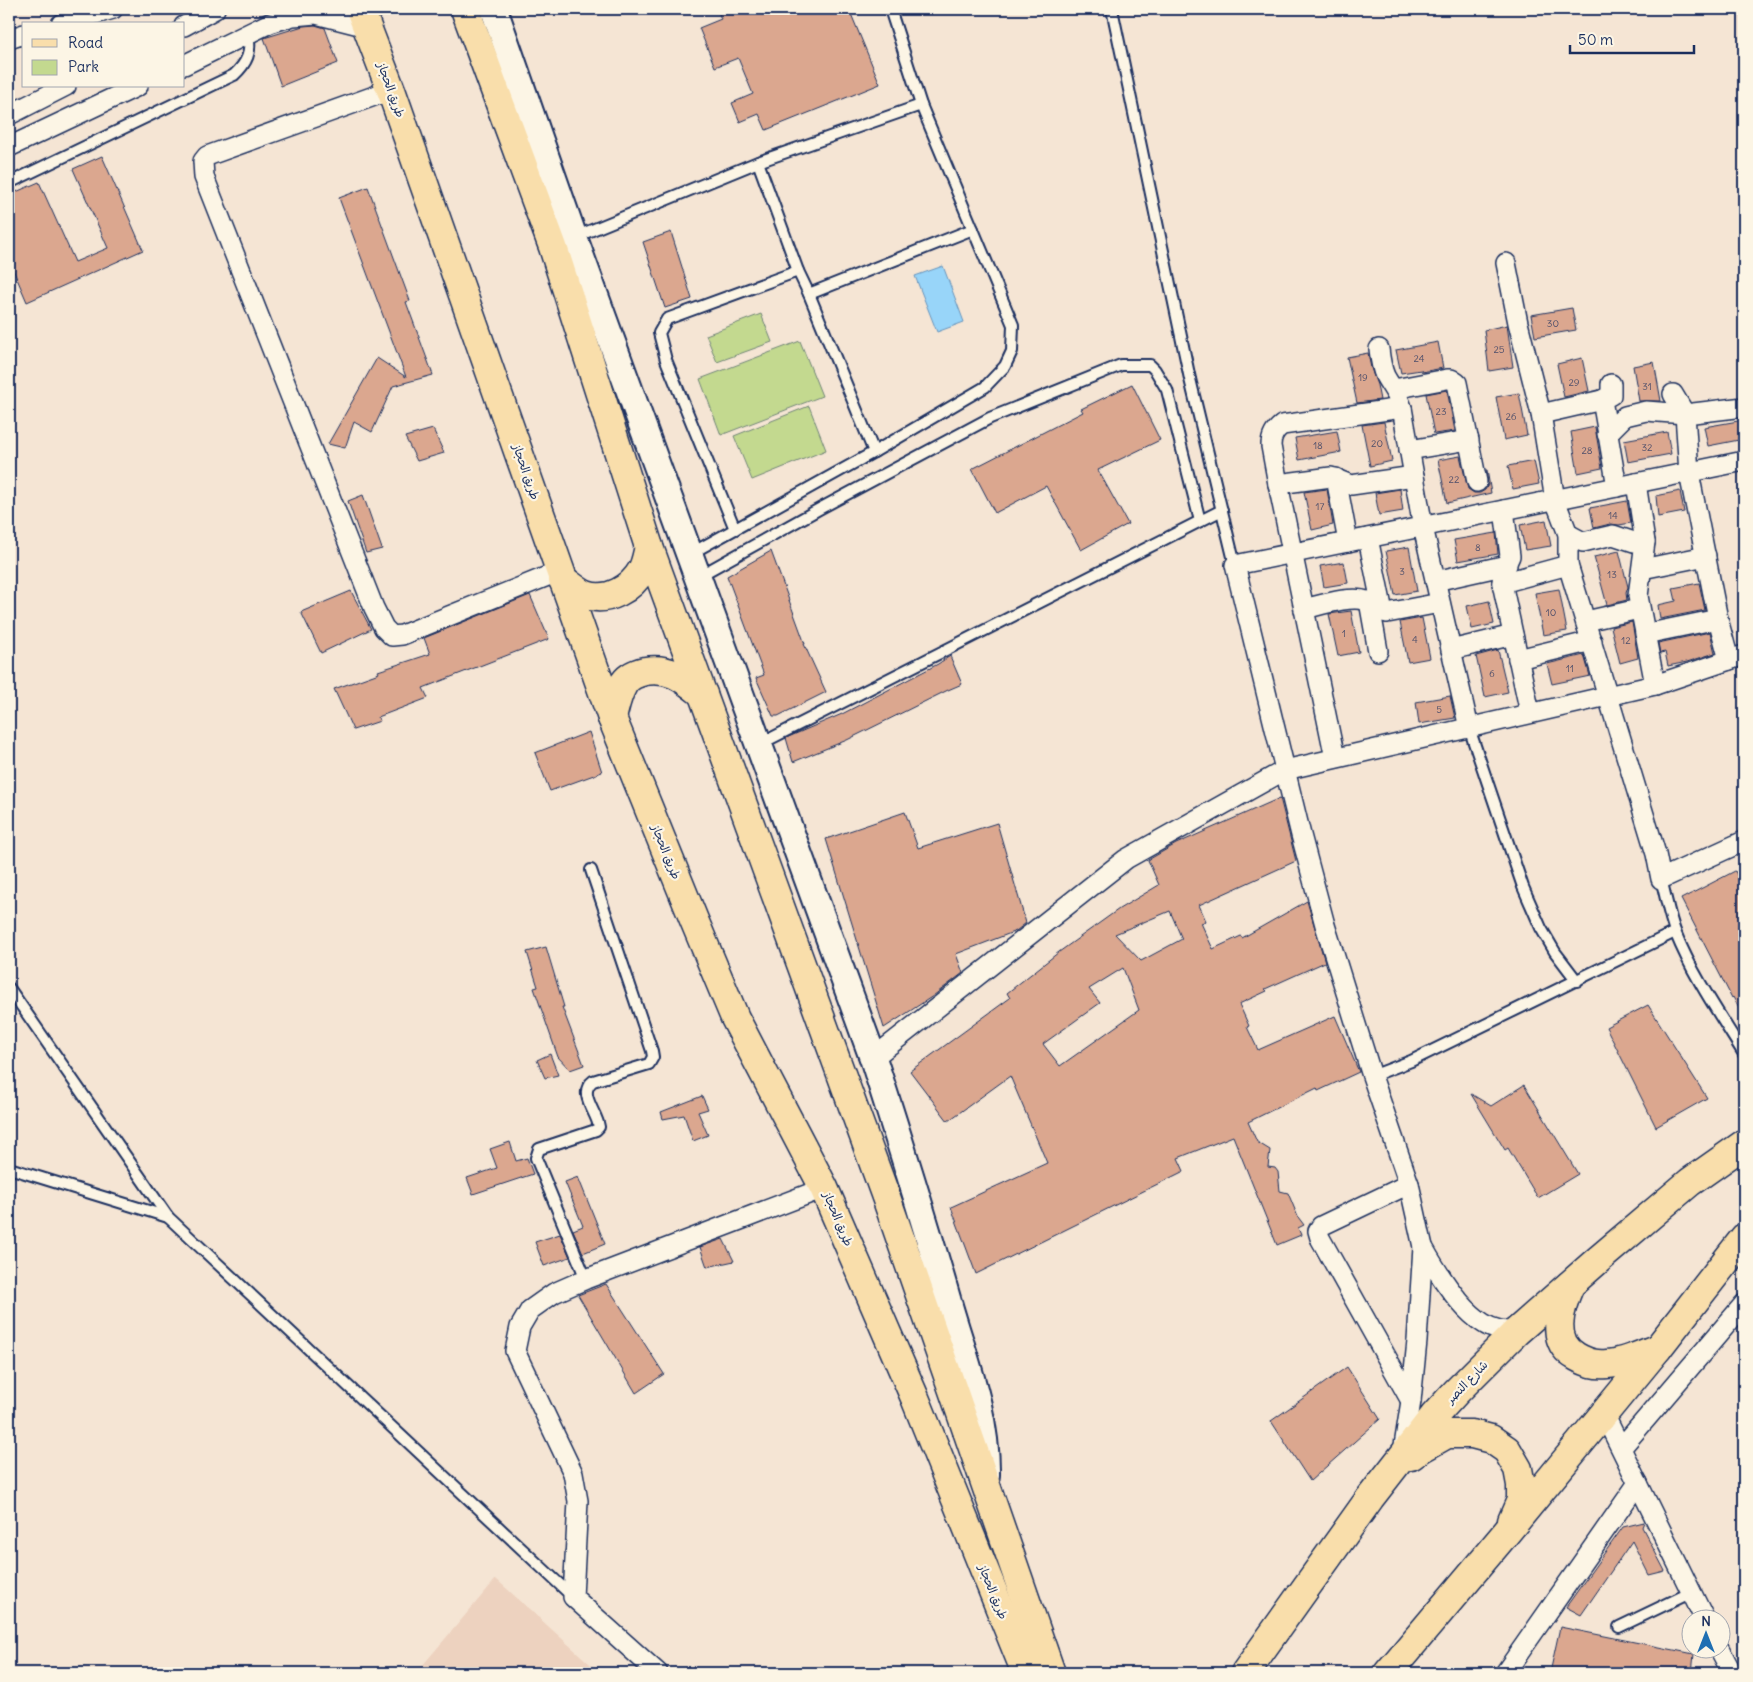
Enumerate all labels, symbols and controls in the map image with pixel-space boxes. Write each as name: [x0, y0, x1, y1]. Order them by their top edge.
legend: [22, 22, 185, 88]
scale bar: [1570, 22, 1694, 54]
text: 50 m: [1578, 30, 1613, 49]
text: Road: [68, 33, 103, 52]
text: Park: [68, 57, 99, 76]
street label: طريق الحجاز: [373, 59, 408, 120]
house number: 30: [1547, 317, 1559, 330]
house number: 25: [1493, 343, 1505, 356]
house number: 24: [1413, 352, 1425, 365]
house number: 19: [1358, 371, 1368, 384]
house number: 29: [1568, 376, 1580, 389]
house number: 31: [1642, 380, 1652, 393]
house number: 23: [1435, 405, 1447, 418]
house number: 26: [1505, 410, 1517, 423]
house number: 20: [1371, 437, 1383, 450]
house number: 18: [1313, 439, 1323, 452]
street label: طريق الحجاز: [509, 441, 543, 502]
house number: 32: [1641, 441, 1653, 454]
house number: 28: [1581, 444, 1593, 457]
house number: 22: [1449, 473, 1460, 486]
house number: 17: [1316, 500, 1325, 513]
house number: 14: [1608, 509, 1618, 522]
house number: 8: [1475, 541, 1481, 554]
house number: 3: [1399, 565, 1405, 578]
house number: 13: [1607, 568, 1617, 581]
house number: 10: [1546, 606, 1556, 619]
house number: 1: [1342, 627, 1346, 640]
house number: 4: [1412, 633, 1418, 646]
house number: 12: [1621, 634, 1631, 647]
house number: 11: [1566, 662, 1574, 675]
house number: 6: [1489, 667, 1495, 680]
house number: 5: [1436, 703, 1442, 716]
street label: طريق الحجاز: [647, 821, 684, 882]
street label: طريق الحجاز: [819, 1188, 857, 1249]
street label: شارع النصر: [1442, 1357, 1492, 1408]
street label: طريق الحجاز: [974, 1561, 1011, 1622]
north arrow: [1680, 1610, 1730, 1660]
text: N: [1701, 1612, 1711, 1630]

